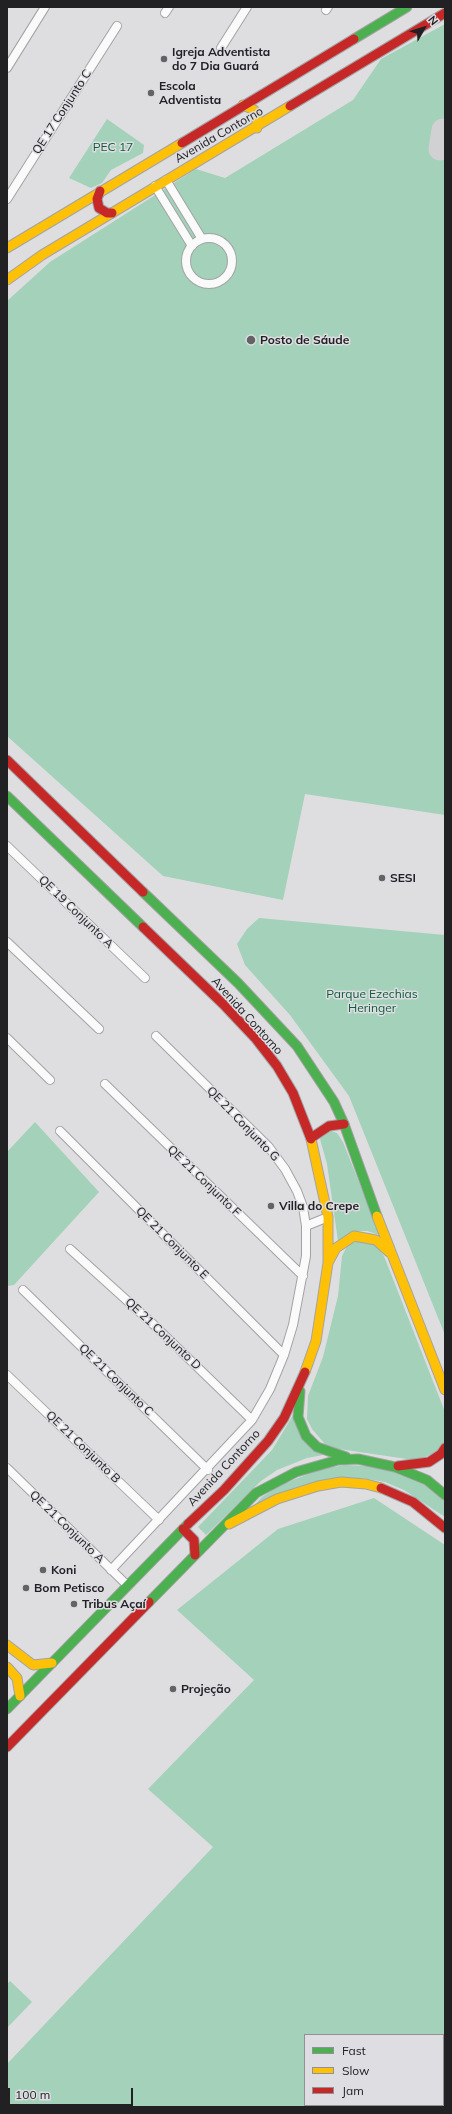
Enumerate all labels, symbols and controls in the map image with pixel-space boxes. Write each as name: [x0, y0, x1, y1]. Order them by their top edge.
north arrow: [404, 8, 444, 48]
text: N: [425, 13, 441, 28]
place label: Igreja Adventista do 7 Dia Guará: [172, 45, 270, 73]
marker: Igreja Adventista do 7 Dia Guará: [159, 54, 169, 64]
street label: QE 17 Conjunto C: [29, 67, 95, 157]
place label: Escola Adventista: [159, 79, 221, 107]
marker: Escola Adventista: [146, 88, 156, 98]
street label: Avenida Contorno: [172, 104, 266, 166]
park label: PEC 17: [93, 140, 133, 154]
place label: Posto de Sáude: [260, 333, 349, 347]
marker: Posto de Sáude: [245, 334, 257, 346]
place label: SESI: [390, 871, 416, 885]
street label: QE 19 Conjunto A: [36, 873, 116, 951]
marker: SESI: [377, 873, 387, 883]
street label: Avenida Contorno: [208, 974, 286, 1058]
park label: Parque Ezechias Heringer: [326, 987, 418, 1015]
street label: QE 21 Conjunto G: [204, 1084, 282, 1164]
street label: QE 21 Conjunto F: [164, 1142, 244, 1220]
place label: Villa do Crepe: [279, 1199, 359, 1213]
marker: Villa do Crepe: [266, 1201, 276, 1211]
street label: QE 21 Conjunto E: [133, 1204, 211, 1282]
street label: QE 21 Conjunto D: [122, 1295, 204, 1373]
street label: QE 21 Conjunto C: [76, 1341, 156, 1419]
street label: QE 21 Conjunto B: [43, 1408, 123, 1486]
street label: Avenida Contorno: [185, 1427, 263, 1509]
street label: QE 21 Conjunto A: [27, 1488, 107, 1566]
place label: Koni: [51, 1563, 76, 1577]
marker: Koni: [38, 1565, 48, 1575]
place label: Bom Petisco: [34, 1581, 104, 1595]
marker: Bom Petisco: [21, 1583, 31, 1593]
place label: Tribus Açaí: [82, 1597, 146, 1611]
marker: Tribus Açaí: [69, 1599, 79, 1609]
place label: Projeção: [181, 1682, 231, 1696]
marker: Projeção: [168, 1684, 178, 1694]
legend: [304, 2034, 444, 2106]
text: Fast: [342, 2043, 366, 2058]
text: Slow: [342, 2063, 370, 2078]
scale bar: [10, 2080, 135, 2106]
text: Jam: [342, 2083, 364, 2098]
text: 100 m: [15, 2087, 50, 2102]

